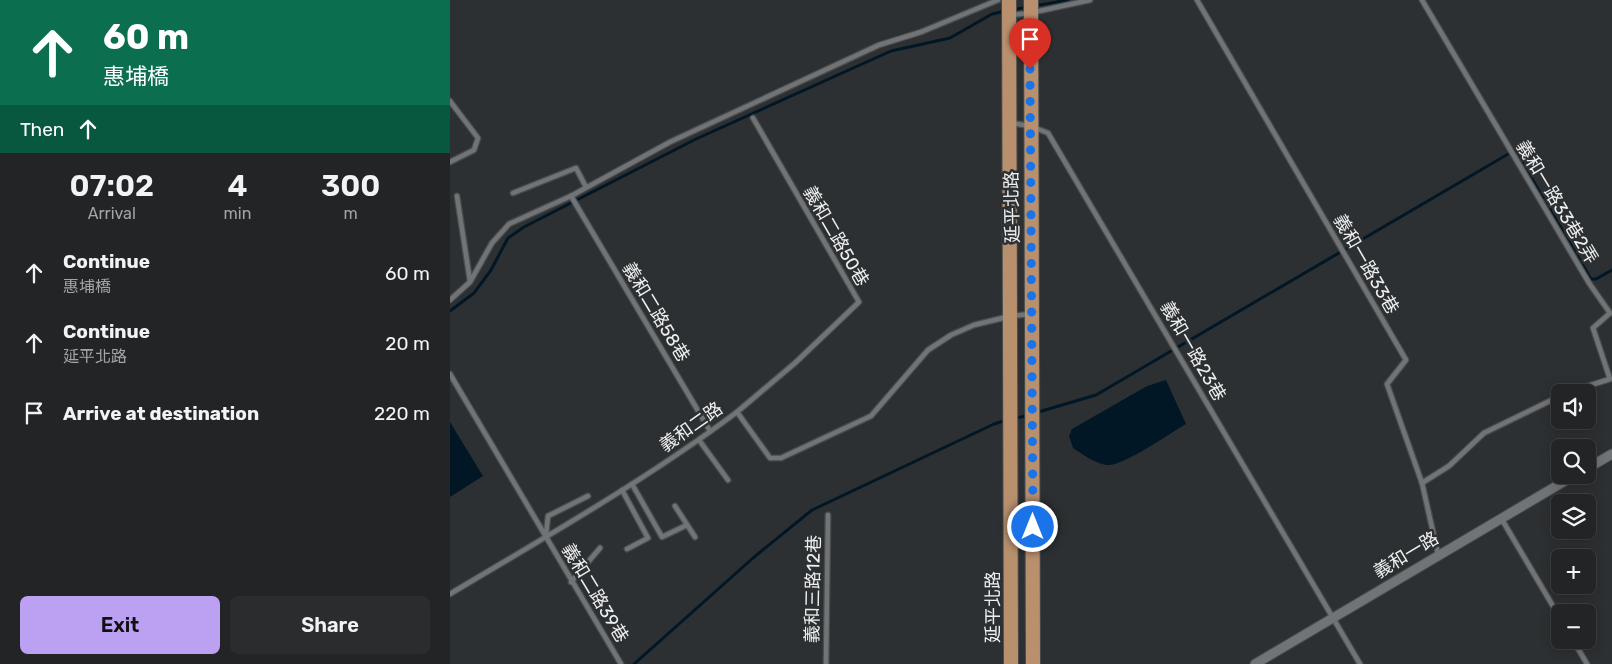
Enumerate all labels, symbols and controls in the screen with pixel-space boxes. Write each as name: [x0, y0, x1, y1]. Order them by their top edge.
text: 60 m: [103, 16, 189, 58]
pin: [1009, 18, 1051, 69]
icon: ahead: [20, 20, 85, 85]
icon: arrive: [1016, 25, 1044, 53]
text: 惠埔橋: [103, 63, 169, 90]
icon: ahead: [74, 115, 102, 143]
text: Then: [20, 118, 64, 141]
street label: 義和一路33巷2弄: [1511, 136, 1603, 268]
text: 07:02: [70, 168, 154, 204]
text: 4: [227, 168, 247, 204]
text: 300: [321, 168, 380, 204]
street label: 延平北路: [1000, 171, 1024, 243]
street label: 義和二路50巷: [798, 182, 874, 290]
text: Arrival: [88, 204, 136, 223]
text: min: [224, 204, 251, 223]
text: m: [344, 204, 358, 223]
street label: 義和一路33巷: [1329, 210, 1403, 318]
text: Continue: [63, 250, 150, 273]
street label: 義和二路58巷: [618, 258, 694, 366]
icon: ahead: [20, 259, 48, 287]
text: 60 m: [385, 262, 430, 285]
text: 惠埔橋: [63, 277, 111, 296]
street label: 義和一路23巷: [1156, 297, 1230, 405]
text: Continue: [63, 320, 150, 343]
icon: ahead: [20, 329, 48, 357]
text: 20 m: [385, 332, 430, 355]
text: 延平北路: [63, 347, 127, 366]
map controls: [1551, 384, 1596, 649]
button: sound: [1551, 384, 1596, 429]
street label: 義和二路: [655, 397, 727, 457]
icon: arrive: [20, 399, 48, 427]
text: Arrive at destination: [63, 402, 259, 425]
text: 220 m: [374, 402, 430, 425]
button: search: [1551, 439, 1596, 484]
button: layers: [1551, 494, 1596, 539]
position arrow: [1006, 500, 1058, 552]
street label: 義和一路: [1369, 527, 1443, 583]
street label: 義和三路12巷: [801, 535, 825, 643]
street label: 義和二路39巷: [557, 540, 633, 646]
button: +: [1551, 549, 1596, 594]
street label: 延平北路: [982, 571, 1004, 643]
button: Exit: [20, 596, 220, 654]
button: Share: [230, 596, 430, 654]
button: −: [1551, 604, 1596, 649]

